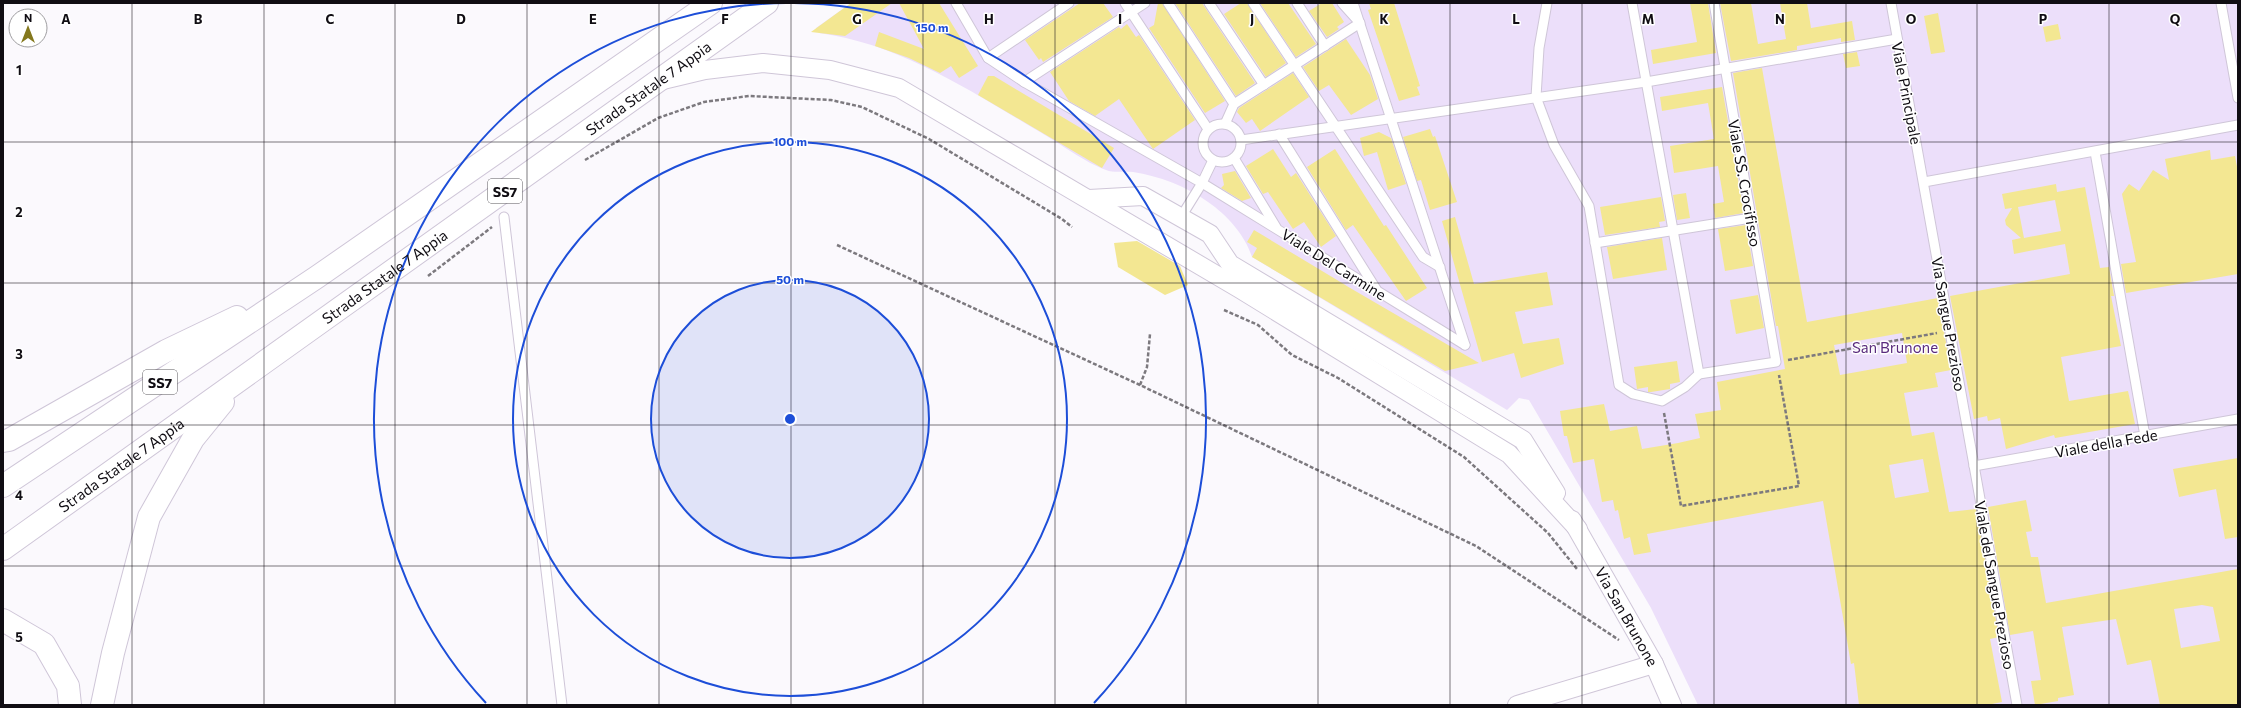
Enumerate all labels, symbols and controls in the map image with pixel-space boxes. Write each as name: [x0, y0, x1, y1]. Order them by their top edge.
north arrow: [8, 8, 48, 48]
text: N: [24, 11, 32, 24]
text: A: [61, 11, 71, 27]
text: B: [194, 11, 203, 27]
text: C: [326, 11, 335, 27]
text: D: [456, 11, 466, 27]
text: E: [589, 11, 597, 27]
text: F: [721, 11, 729, 27]
text: G: [852, 11, 862, 27]
text: H: [984, 11, 994, 27]
text: I: [1118, 11, 1122, 27]
text: J: [1250, 11, 1254, 27]
text: K: [1379, 11, 1389, 27]
text: L: [1512, 11, 1520, 27]
text: M: [1642, 11, 1654, 27]
text: N: [1775, 11, 1785, 27]
text: O: [1906, 11, 1917, 27]
text: P: [2039, 11, 2048, 27]
text: Q: [2170, 11, 2181, 27]
text: 150 m: [915, 20, 949, 34]
street label: Strada Statale 7 Appia: [582, 37, 714, 139]
street label: Viale Principale: [1888, 40, 1926, 146]
text: 1: [16, 62, 22, 78]
street label: Viale SS. Crocifisso: [1725, 118, 1765, 248]
text: 100 m: [773, 134, 807, 148]
road number: SS7: [488, 179, 522, 203]
text: 2: [15, 204, 23, 220]
street label: Strada Statale 7 Appia: [318, 225, 451, 327]
street label: Viale Del Carmine: [1278, 225, 1390, 303]
street label: Via Sangue Prezioso: [1928, 255, 1970, 393]
text: 50 m: [776, 272, 804, 286]
park label: San Brunone: [1852, 338, 1938, 356]
text: 3: [15, 346, 23, 362]
road number: SS7: [143, 370, 177, 394]
centre of rings: [783, 412, 797, 426]
street label: Strada Statale 7 Appia: [55, 414, 187, 516]
street label: Viale della Fede: [2053, 425, 2159, 461]
text: 4: [15, 487, 23, 503]
street label: Viale del Sangue Prezioso: [1971, 499, 2019, 671]
street label: Via San Brunone: [1592, 564, 1662, 669]
text: 5: [15, 629, 23, 645]

